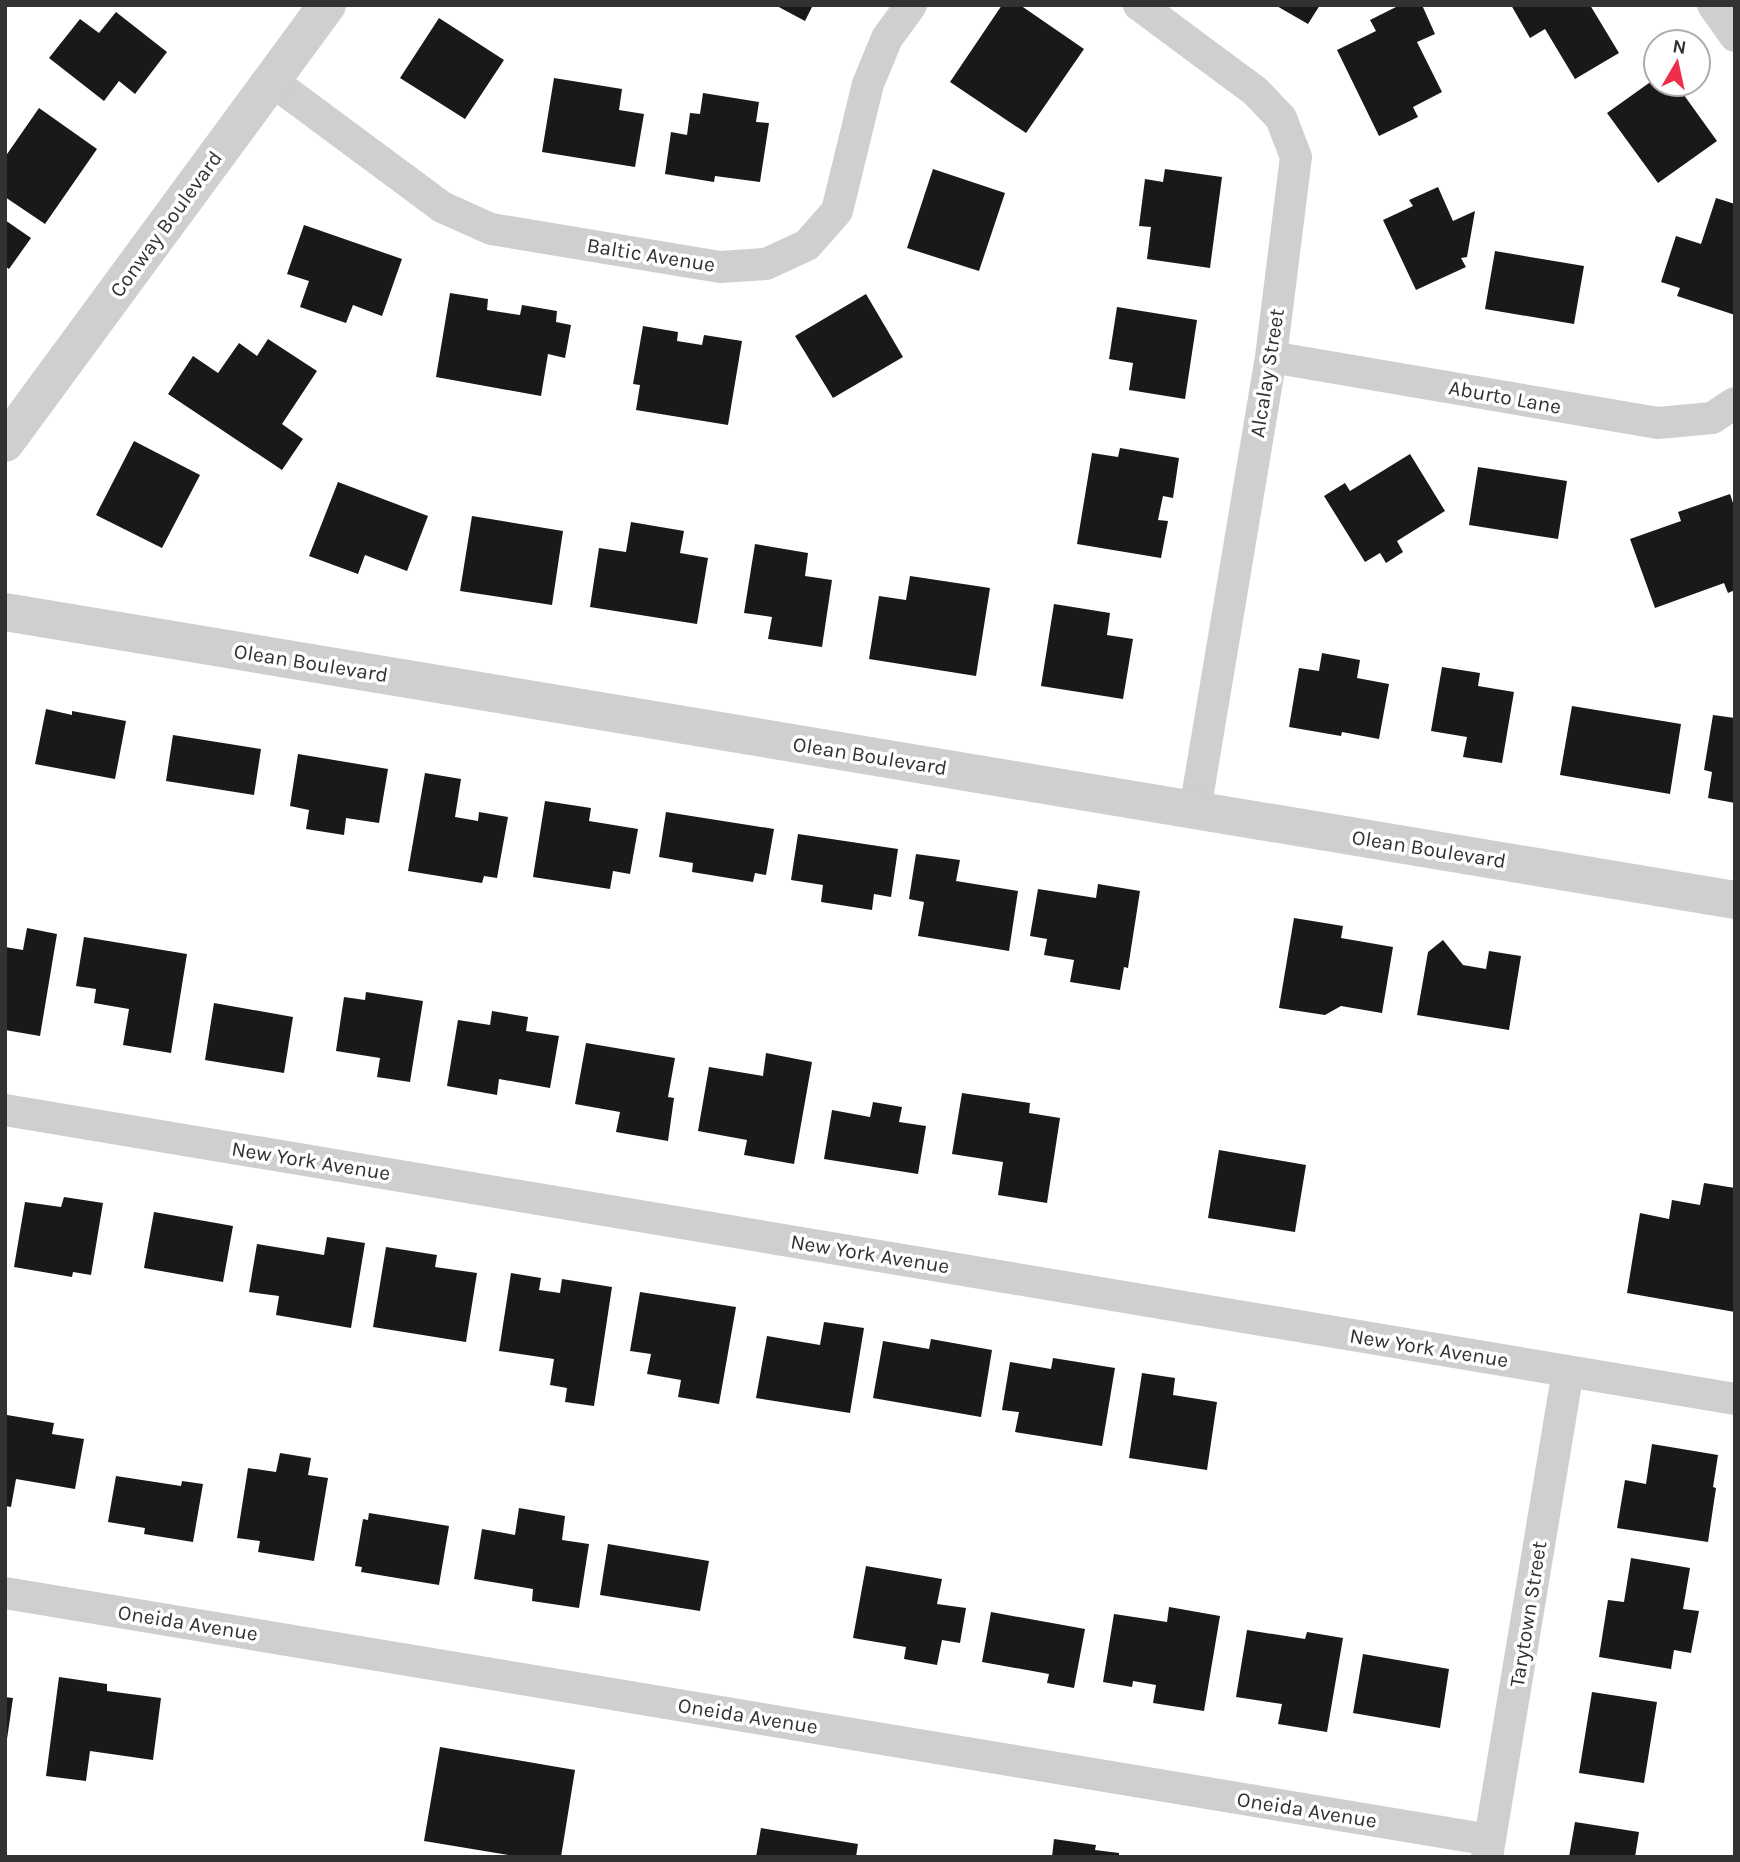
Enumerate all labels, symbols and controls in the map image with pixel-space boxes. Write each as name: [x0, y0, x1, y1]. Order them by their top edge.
north arrow: [1642, 28, 1712, 98]
text: N: [1671, 35, 1688, 59]
street label: Conway Boulevard: [105, 146, 227, 302]
street label: Baltic Avenue: [585, 233, 717, 277]
street label: Alcalay Street: [1245, 307, 1289, 439]
street label: Aburto Lane: [1447, 375, 1563, 419]
street label: Olean Boulevard: [232, 639, 390, 687]
street label: Olean Boulevard: [791, 732, 949, 780]
street label: Olean Boulevard: [1350, 825, 1508, 873]
street label: New York Avenue: [230, 1137, 392, 1185]
street label: New York Avenue: [789, 1230, 951, 1278]
street label: New York Avenue: [1348, 1324, 1510, 1372]
street label: Tarytown Street: [1505, 1539, 1551, 1689]
street label: Oneida Avenue: [116, 1600, 260, 1646]
street label: Oneida Avenue: [676, 1693, 820, 1739]
street label: Oneida Avenue: [1235, 1787, 1379, 1833]

